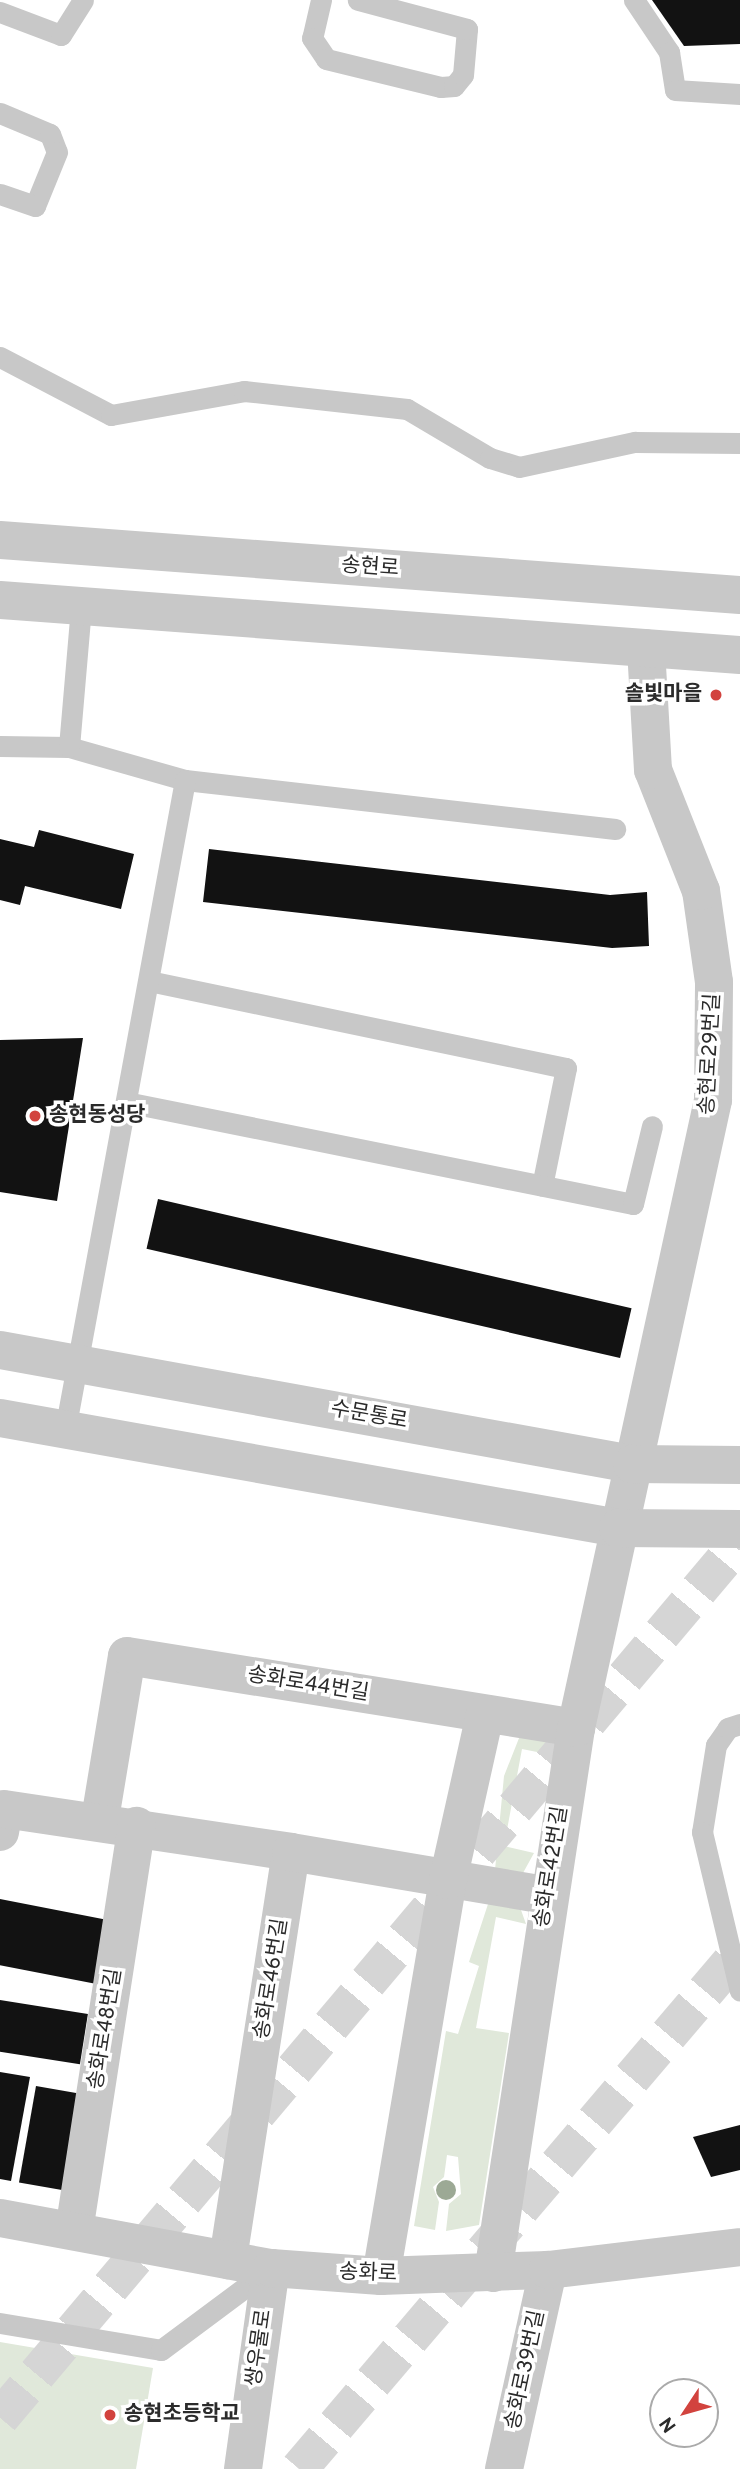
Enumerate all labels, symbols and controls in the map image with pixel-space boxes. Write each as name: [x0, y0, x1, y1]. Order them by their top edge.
street label: 송현로: [340, 553, 400, 583]
place label: 솔빛마을: [625, 682, 702, 708]
marker: 솔빛마을: [708, 687, 724, 703]
street label: 송현로29번길: [695, 992, 727, 1116]
place label: 송현동성당: [49, 1103, 146, 1129]
marker: 송현동성당: [27, 1108, 43, 1124]
street label: 수문통로: [329, 1397, 409, 1435]
street label: 송화로44번길: [245, 1663, 371, 1707]
street label: 송화로42번길: [530, 1805, 574, 1929]
street label: 송화로46번길: [250, 1917, 294, 2041]
street label: 송화로48번길: [84, 1967, 128, 2091]
street label: 송화로: [339, 2260, 397, 2288]
street label: 쌍우물로: [242, 2308, 278, 2388]
street label: 송화로39번길: [501, 2308, 551, 2432]
north arrow: [649, 2378, 719, 2448]
place label: 송현초등학교: [124, 2402, 240, 2428]
marker: 송현초등학교: [102, 2407, 118, 2423]
text: N: [655, 2412, 682, 2437]

